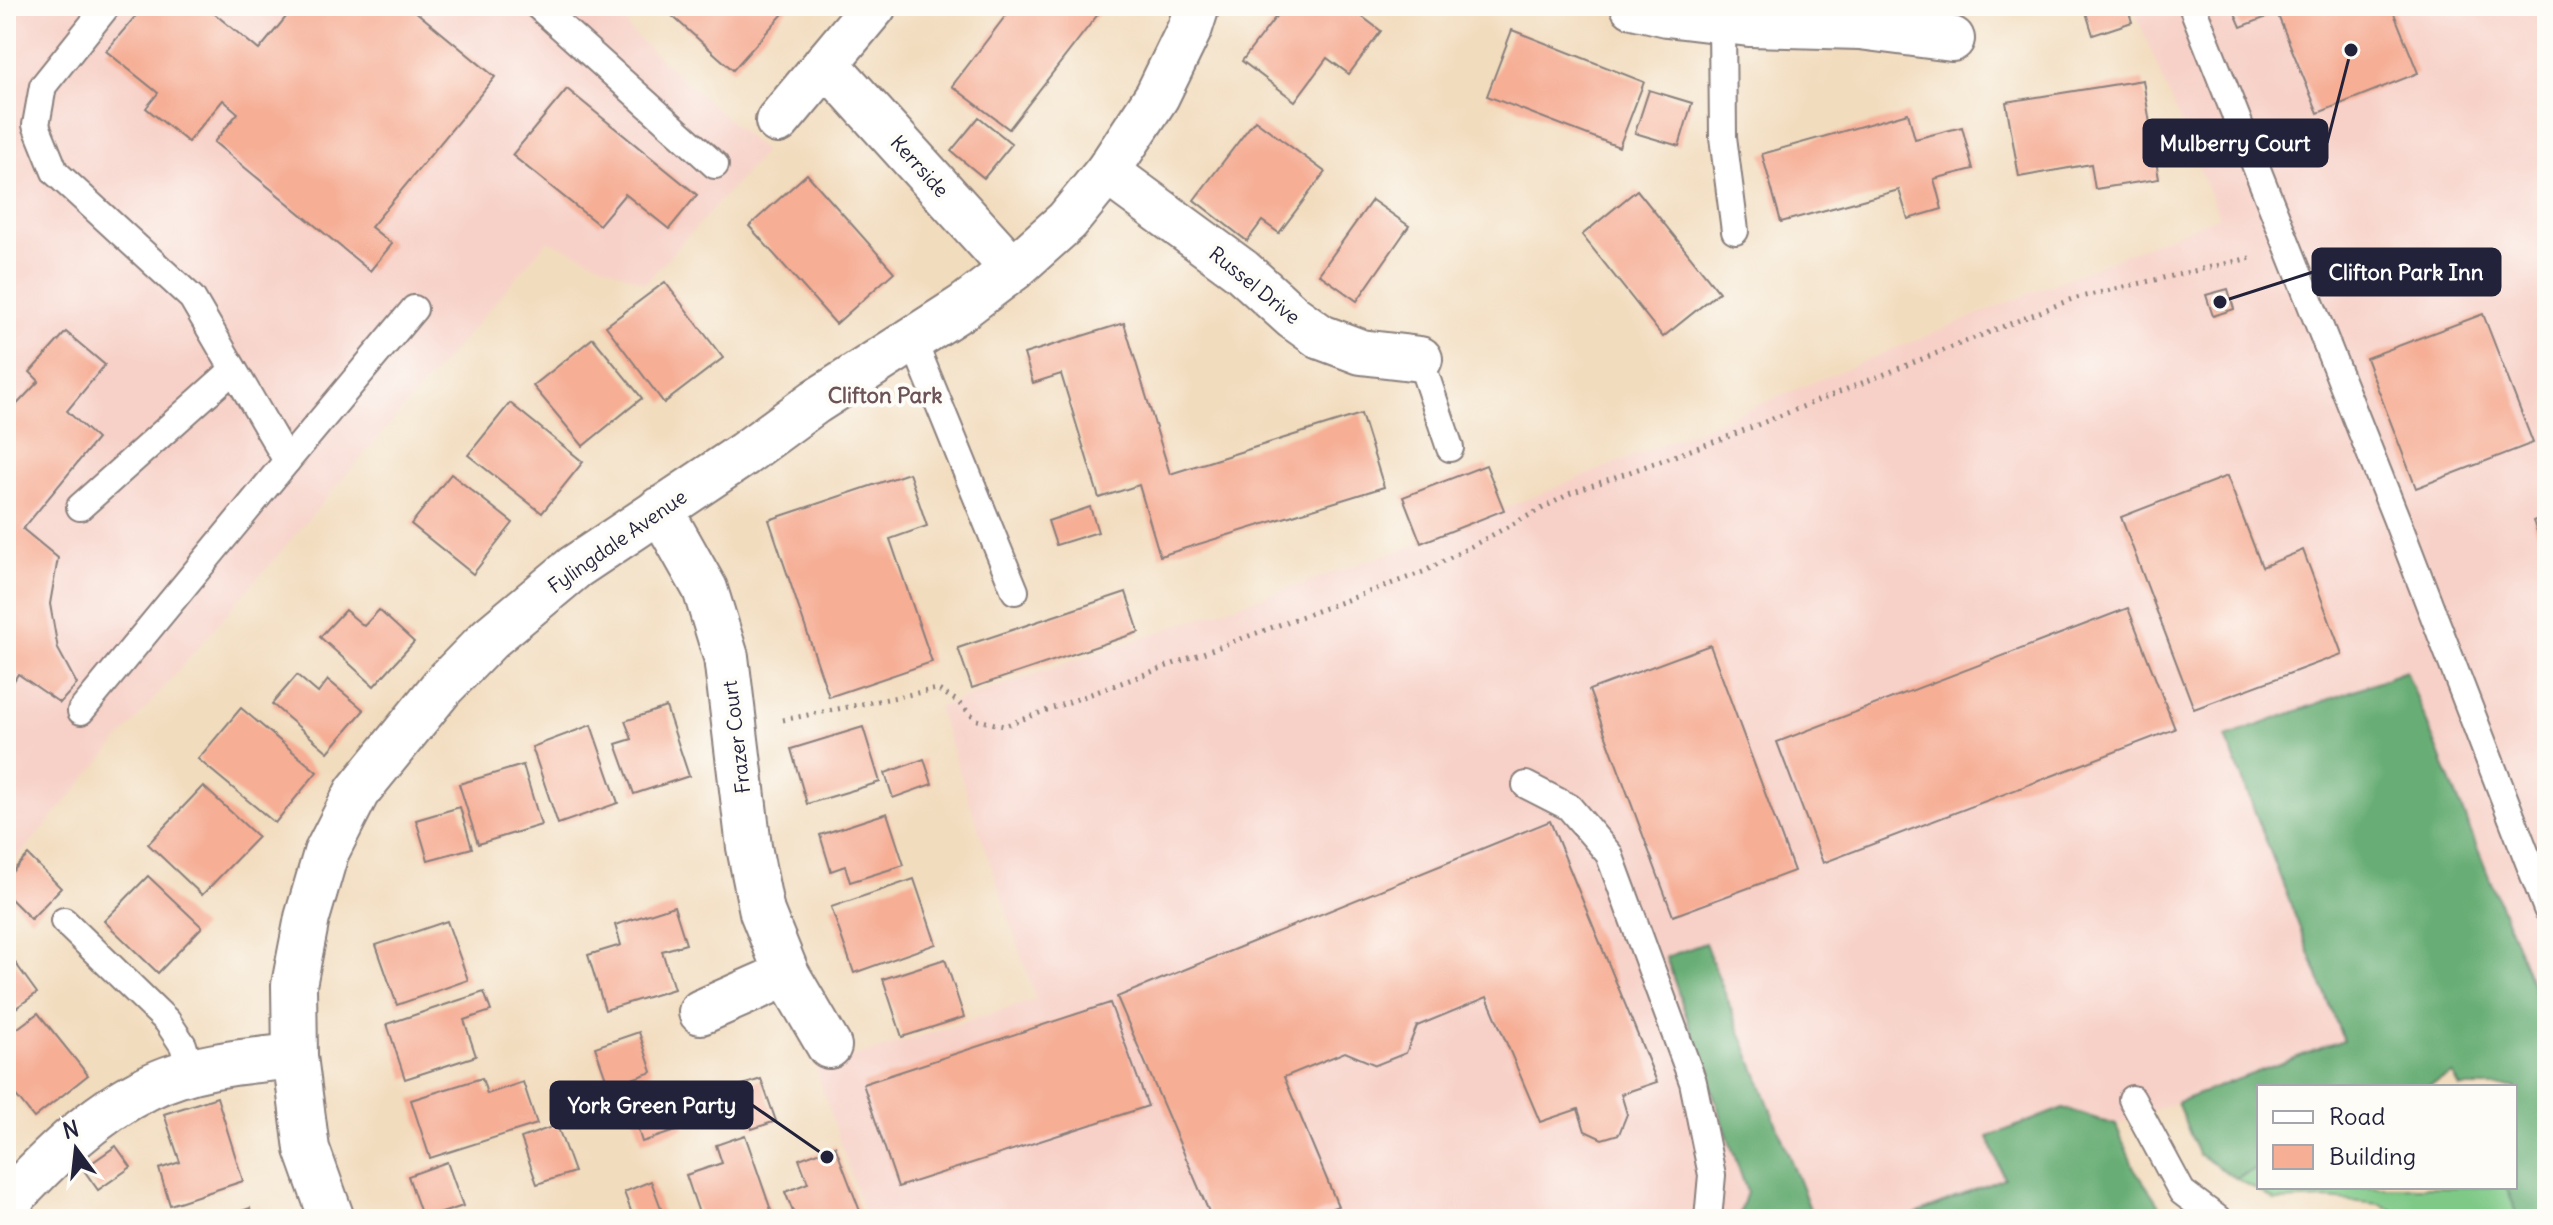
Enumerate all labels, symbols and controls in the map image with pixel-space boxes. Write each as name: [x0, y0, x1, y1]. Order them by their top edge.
callout: Mulberry Court: [2144, 120, 2327, 166]
text: Mulberry Court: [2159, 129, 2311, 157]
street label: Kerrside: [886, 130, 954, 202]
street label: Russel Drive: [1204, 241, 1306, 329]
callout: Clifton Park Inn: [2313, 249, 2500, 295]
text: Clifton Park Inn: [2329, 258, 2484, 286]
district label: Clifton Park: [828, 381, 942, 409]
street label: Fylingdale Avenue: [543, 484, 691, 598]
street label: Frazer Court: [717, 679, 755, 795]
callout: York Green Party: [551, 1082, 752, 1128]
legend: [2257, 1085, 2517, 1189]
text: York Green Party: [567, 1091, 736, 1119]
text: Road: [2329, 1101, 2385, 1131]
north arrow: [36, 1109, 116, 1189]
text: N: [60, 1114, 82, 1145]
text: Building: [2329, 1141, 2416, 1171]

